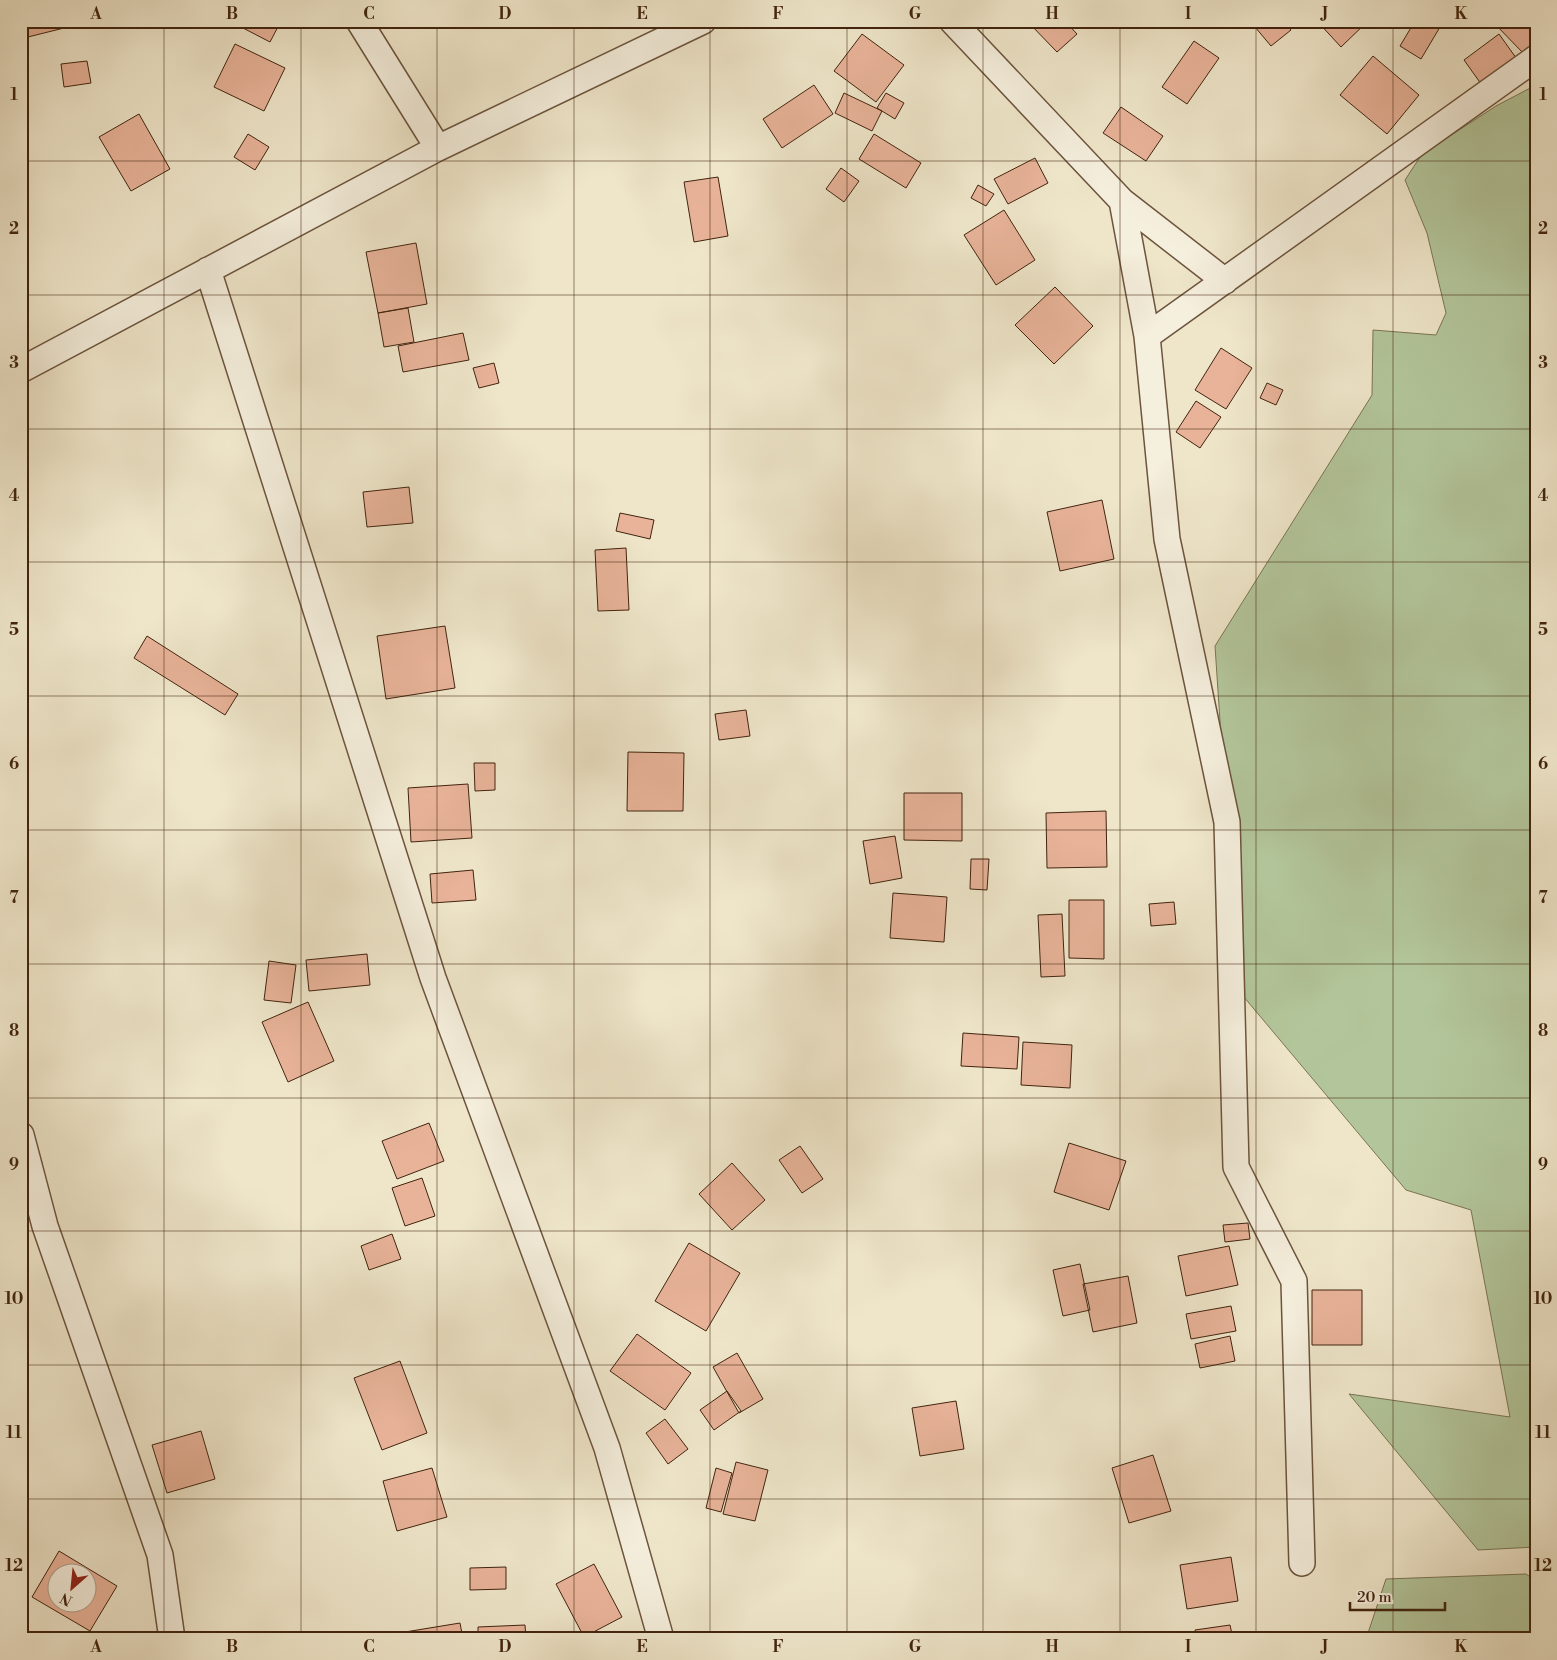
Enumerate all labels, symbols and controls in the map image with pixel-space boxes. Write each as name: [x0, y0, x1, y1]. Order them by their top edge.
text: A: [89, 4, 102, 24]
text: B: [226, 4, 238, 24]
text: C: [363, 4, 375, 24]
text: D: [499, 4, 512, 24]
text: E: [636, 4, 648, 24]
text: F: [772, 4, 784, 24]
text: G: [909, 4, 922, 24]
text: H: [1045, 4, 1059, 24]
text: I: [1185, 4, 1191, 24]
text: J: [1320, 4, 1328, 24]
text: K: [1455, 4, 1469, 24]
text: 1: [10, 85, 18, 105]
text: 1: [1539, 85, 1547, 105]
text: 2: [9, 219, 19, 239]
text: 2: [1538, 219, 1548, 239]
text: 3: [9, 353, 19, 373]
text: 3: [1538, 353, 1548, 373]
text: 4: [9, 486, 20, 506]
text: 4: [1538, 486, 1549, 506]
text: 5: [9, 620, 19, 640]
text: 5: [1538, 620, 1548, 640]
text: 6: [9, 754, 19, 774]
text: 6: [1538, 754, 1548, 774]
text: 7: [9, 888, 19, 908]
text: 7: [1538, 888, 1548, 908]
text: 8: [9, 1021, 19, 1041]
text: 8: [1538, 1021, 1548, 1041]
text: 9: [9, 1155, 19, 1175]
text: 9: [1538, 1155, 1548, 1175]
text: 10: [5, 1289, 23, 1309]
text: 10: [1534, 1289, 1552, 1309]
text: 11: [6, 1423, 22, 1443]
text: 11: [1535, 1423, 1551, 1443]
text: 12: [5, 1556, 23, 1576]
text: 12: [1534, 1556, 1552, 1576]
north arrow: [48, 1562, 98, 1612]
scale bar: [1350, 1580, 1444, 1612]
text: N: [58, 1588, 76, 1609]
text: 20 m: [1357, 1588, 1392, 1607]
text: A: [89, 1637, 102, 1657]
text: B: [226, 1637, 238, 1657]
text: C: [363, 1637, 375, 1657]
text: D: [499, 1637, 512, 1657]
text: E: [636, 1637, 648, 1657]
text: F: [772, 1637, 784, 1657]
text: G: [909, 1637, 922, 1657]
text: H: [1045, 1637, 1059, 1657]
text: I: [1185, 1637, 1191, 1657]
text: J: [1320, 1637, 1328, 1657]
text: K: [1455, 1637, 1469, 1657]

